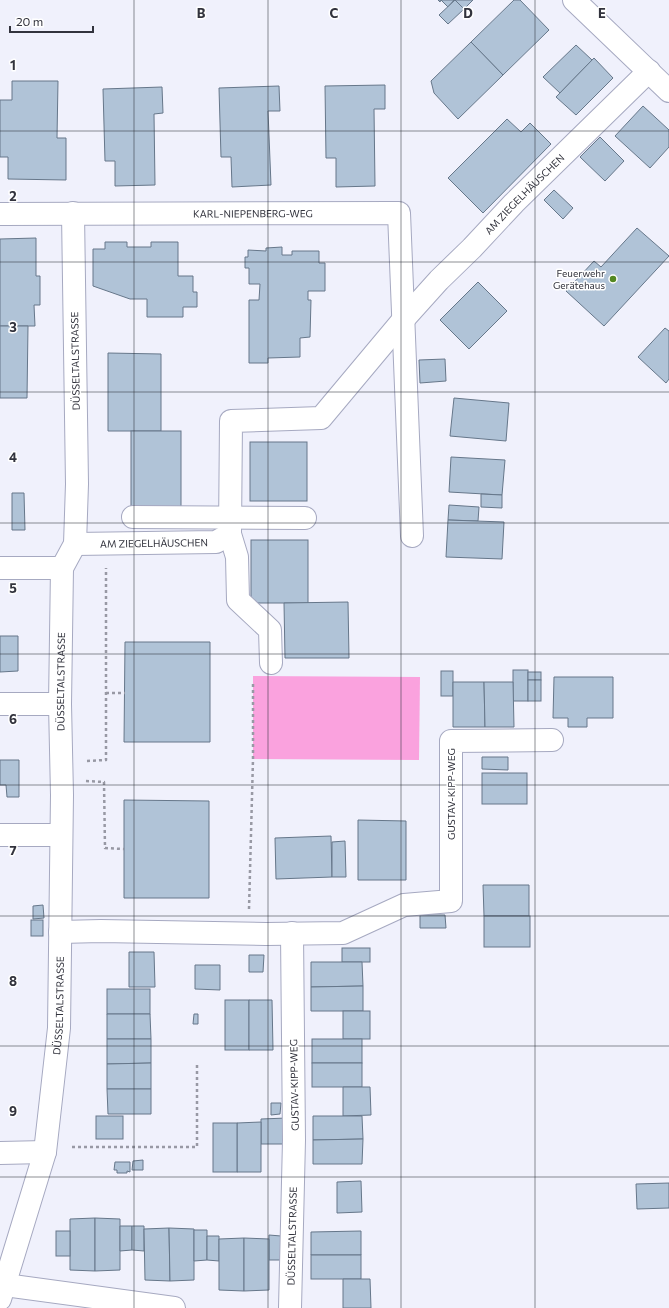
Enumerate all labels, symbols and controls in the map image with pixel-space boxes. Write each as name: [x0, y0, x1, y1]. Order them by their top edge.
text: B: [197, 5, 206, 21]
text: C: [330, 5, 339, 21]
text: D: [463, 5, 473, 21]
text: E: [598, 5, 606, 21]
scale bar: [10, 8, 93, 34]
text: 20 m: [16, 14, 43, 28]
text: 1: [10, 57, 16, 73]
street label: AM ZIEGELHÄUSCHEN: [482, 151, 567, 237]
text: 2: [9, 188, 17, 204]
street label: KARL-NIEPENBERG-WEG: [193, 207, 313, 220]
place label: Feuerwehr Gerätehaus: [553, 267, 605, 291]
marker: Feuerwehr Gerätehaus: [608, 274, 618, 284]
street label: DÜSSELTALSTRASSE: [68, 312, 82, 410]
text: 3: [9, 319, 17, 335]
text: 4: [9, 449, 17, 465]
street label: AM ZIEGELHÄUSCHEN: [100, 536, 208, 550]
text: 5: [9, 580, 17, 596]
street label: DÜSSELTALSTRASSE: [54, 632, 67, 731]
text: 6: [9, 711, 17, 727]
street label: GUSTAV-KIPP-WEG: [445, 748, 457, 840]
text: 7: [9, 842, 17, 858]
street label: DÜSSELTALSTRASSE: [50, 956, 66, 1055]
text: 8: [9, 973, 17, 989]
street label: GUSTAV-KIPP-WEG: [287, 1039, 301, 1131]
text: 9: [9, 1103, 17, 1119]
street label: DÜSSELTALSTRASSE: [285, 1186, 299, 1286]

